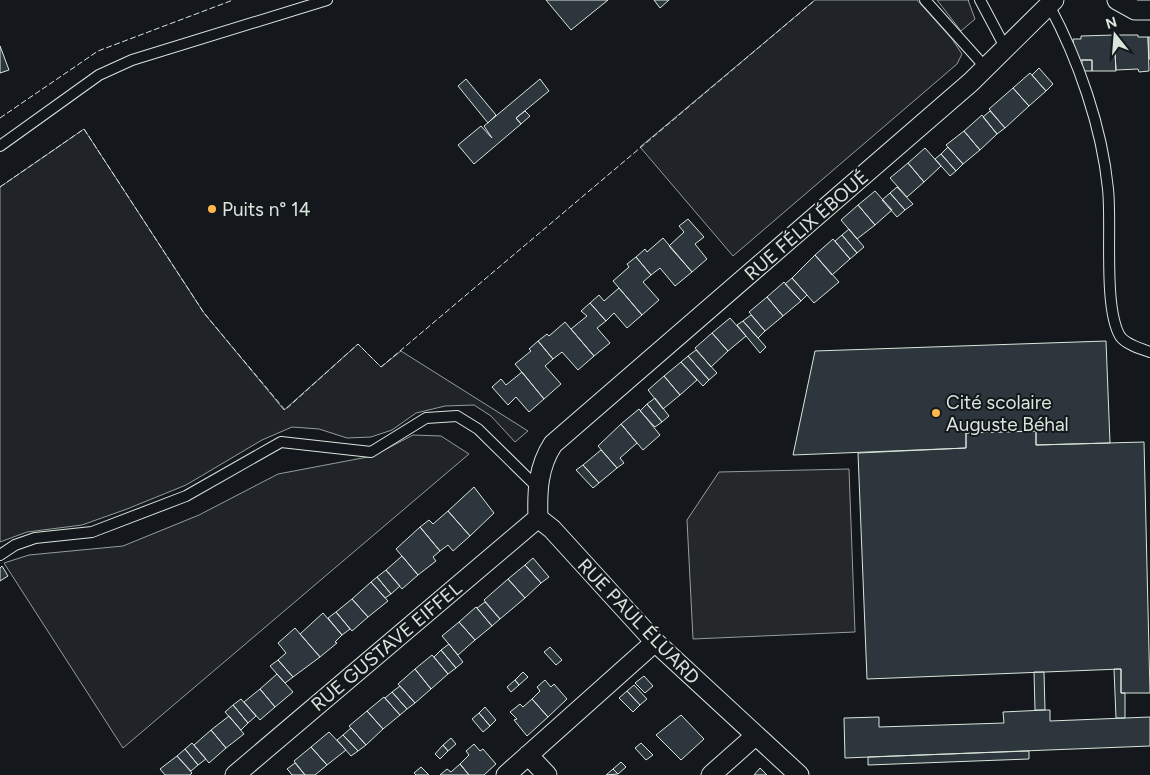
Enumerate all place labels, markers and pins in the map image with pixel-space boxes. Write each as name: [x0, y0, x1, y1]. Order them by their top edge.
place label: Puits n° 14: [222, 198, 311, 221]
marker: Puits n° 14: [206, 203, 218, 215]
place label: Cité scolaire Auguste Béhal: [946, 391, 1069, 436]
marker: Cité scolaire Auguste Béhal: [930, 407, 942, 419]

